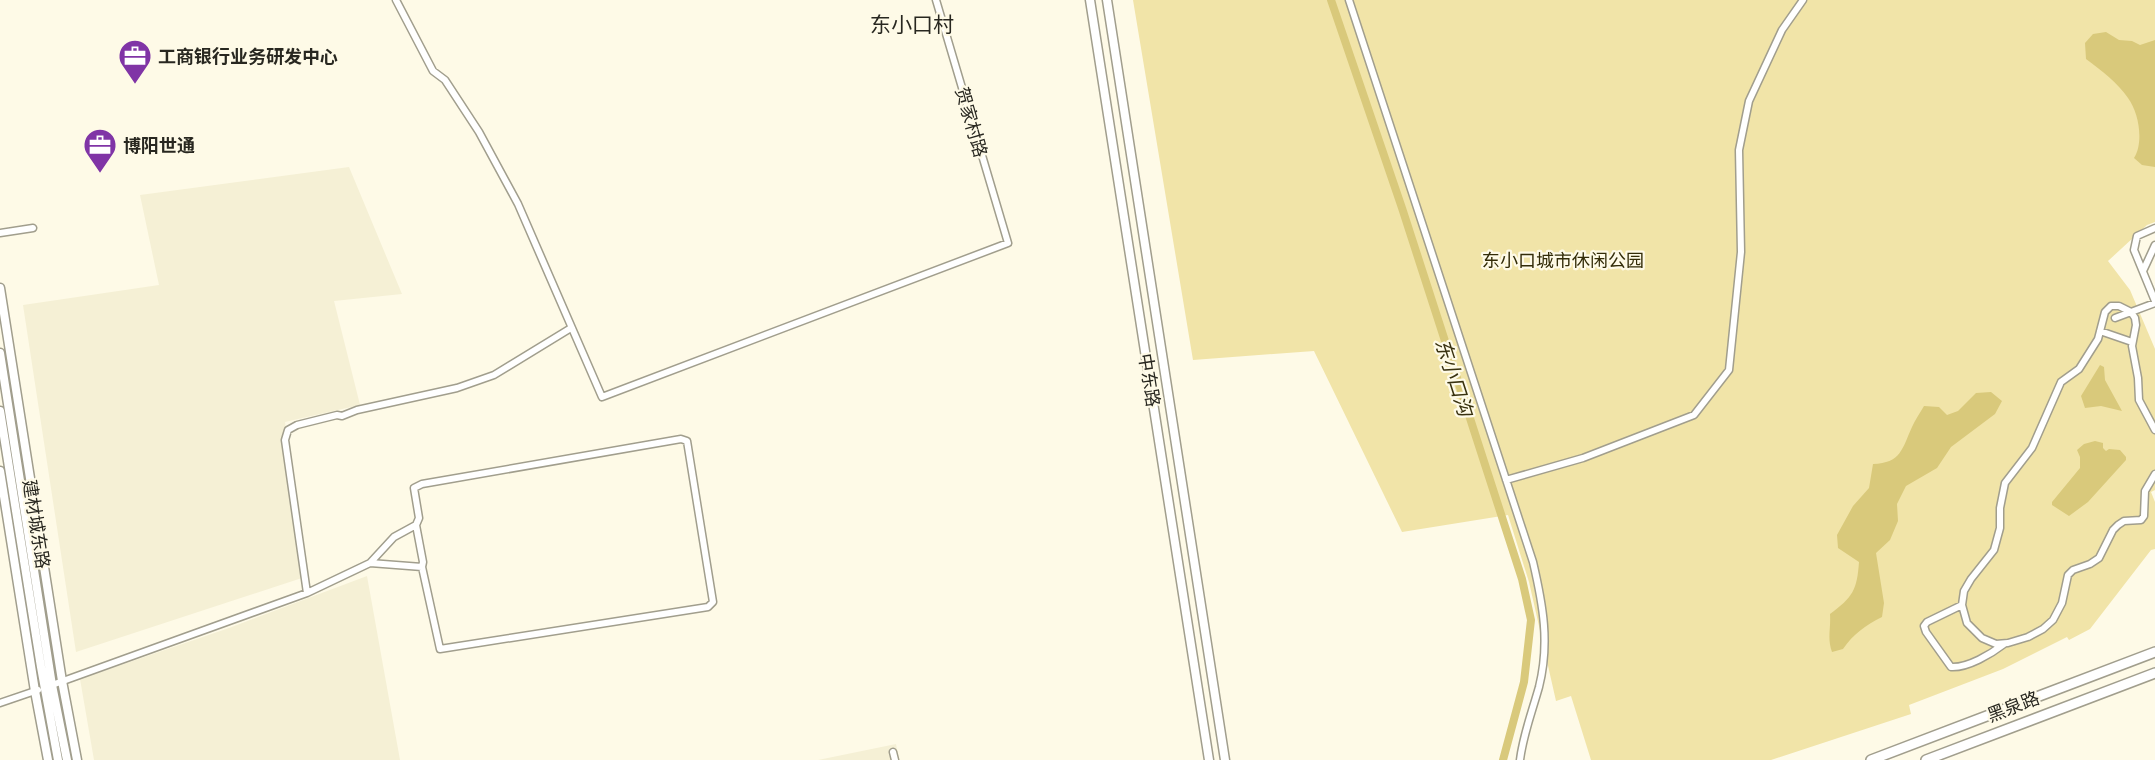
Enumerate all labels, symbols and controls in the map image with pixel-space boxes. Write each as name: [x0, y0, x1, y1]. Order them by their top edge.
district label: 东小口村: [870, 11, 954, 36]
office icon: 工商银行业务研发中心: [117, 38, 153, 85]
place label: 工商银行业务研发中心: [158, 45, 338, 67]
street label: 贺家村路: [952, 84, 992, 160]
office icon: 博阳世通: [82, 127, 118, 174]
place label: 博阳世通: [123, 134, 195, 156]
park label: 东小口城市休闲公园: [1482, 249, 1644, 271]
water label: 东小口沟: [1431, 335, 1479, 421]
street label: 中东路: [1135, 352, 1165, 408]
street label: 建材城东路: [19, 478, 55, 570]
street label: 黑泉路: [1984, 686, 2042, 726]

